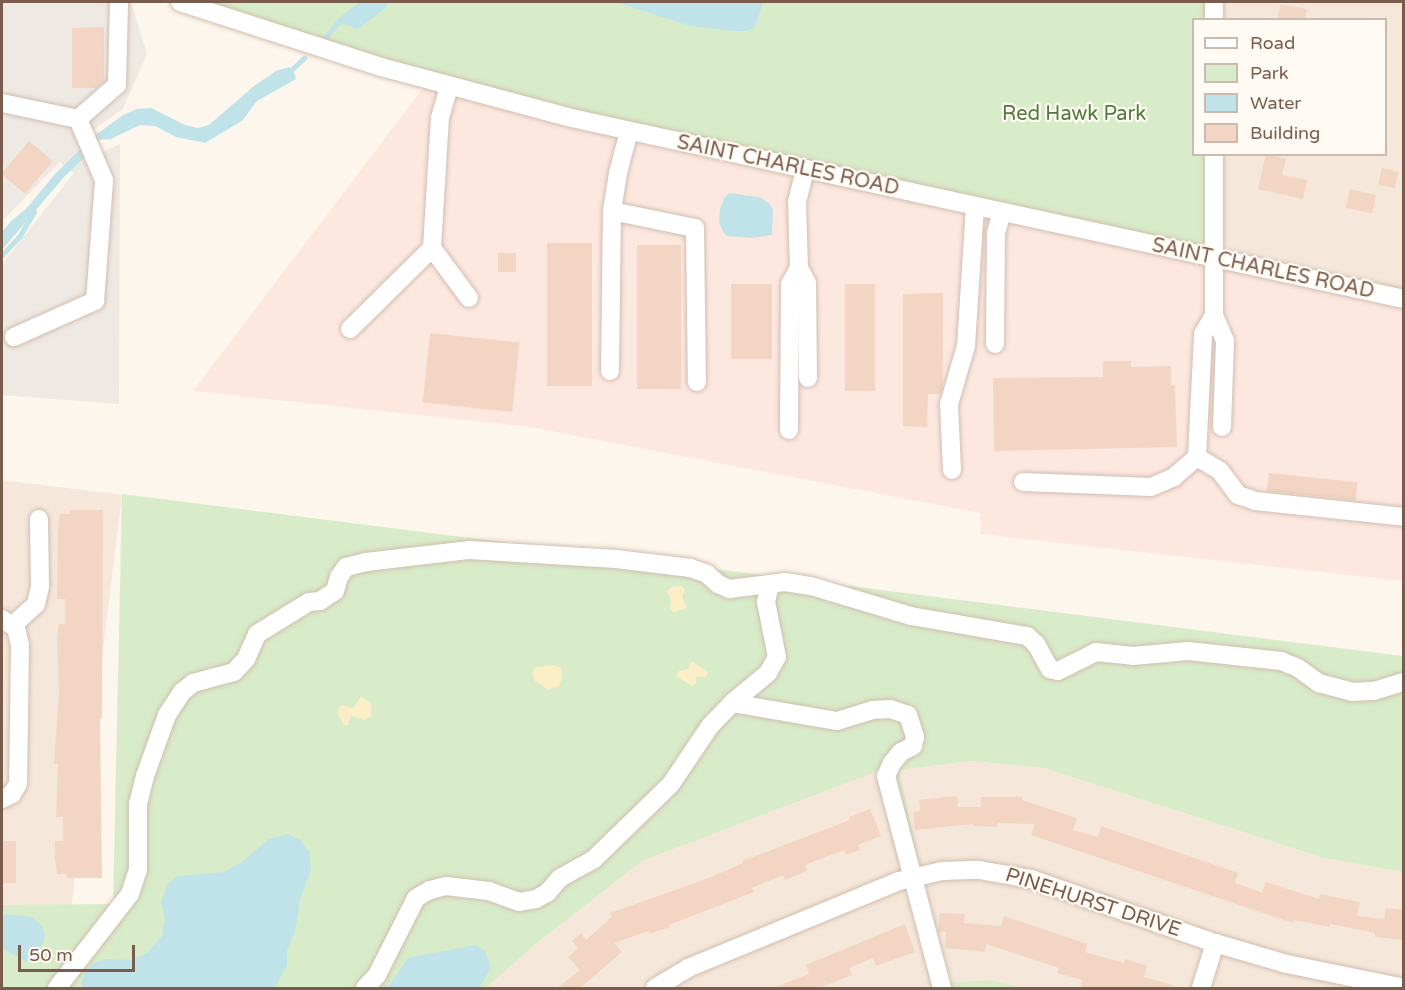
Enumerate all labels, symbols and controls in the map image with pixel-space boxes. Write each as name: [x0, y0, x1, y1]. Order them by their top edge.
legend: [1192, 18, 1387, 156]
text: Road: [1250, 32, 1295, 54]
text: Park: [1250, 62, 1288, 84]
text: Water: [1250, 92, 1301, 114]
park label: Red Hawk Park: [1002, 102, 1146, 126]
text: Building: [1250, 122, 1320, 144]
street label: SAINT CHARLES ROAD: [675, 131, 901, 201]
street label: SAINT CHARLES ROAD: [1150, 234, 1376, 304]
street label: PINEHURST DRIVE: [1002, 863, 1184, 943]
scale bar: [21, 933, 138, 971]
text: 50 m: [29, 944, 73, 966]

